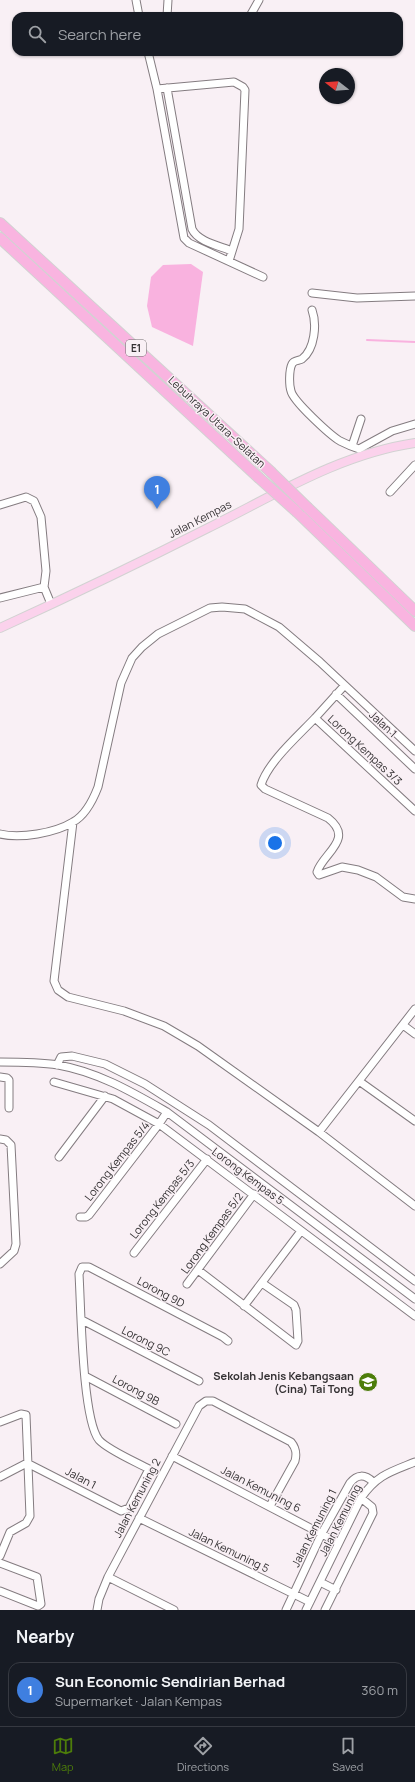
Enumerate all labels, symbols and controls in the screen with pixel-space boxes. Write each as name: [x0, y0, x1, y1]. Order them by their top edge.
search box: [12, 12, 403, 56]
icon: search: [26, 23, 48, 45]
text: Search here: [58, 24, 141, 45]
north arrow: [319, 68, 355, 104]
road number: E1: [126, 340, 146, 356]
street label: Lebuhraya Utara–Selatan: [165, 372, 269, 471]
pin: 1: [144, 476, 170, 509]
street label: Jalan Kempas: [166, 496, 234, 541]
street label: Jalan 1: [366, 707, 400, 740]
street label: Lorong Kempas 3/3: [325, 711, 406, 788]
your location: [265, 833, 285, 853]
street label: Lorong Kempas 5/4: [81, 1118, 152, 1204]
street label: Lorong Kempas 5: [209, 1144, 287, 1208]
street label: Lorong Kempas 5/3: [126, 1156, 197, 1241]
street label: Lorong Kempas 5/2: [177, 1189, 246, 1276]
street label: Lorong 9D: [135, 1273, 188, 1310]
street label: Lorong 9C: [119, 1322, 173, 1359]
place label: Sekolah Jenis Kebangsaan (Cina) Tai Tong: [213, 1368, 354, 1396]
street label: Lorong 9B: [110, 1371, 163, 1408]
school or university icon: Sekolah Jenis Kebangsaan (Cina) Tai Tong: [357, 1371, 379, 1393]
street label: Jalan Kemuning 2: [109, 1456, 164, 1540]
street label: Jalan Kemuning 6: [219, 1462, 304, 1515]
street label: Jalan 1: [63, 1463, 99, 1492]
street label: Jalan Kemuning: [315, 1481, 364, 1558]
street label: Jalan Kemuning 1: [287, 1486, 340, 1569]
street label: Jalan Kemuning 5: [187, 1524, 272, 1575]
text: Nearby: [16, 1625, 74, 1648]
text: Sun Economic Sendirian Berhad: [55, 1671, 285, 1692]
text: 1: [27, 1681, 33, 1699]
text: 360 m: [361, 1681, 398, 1699]
text: Supermarket · Jalan Kempas: [55, 1692, 222, 1710]
tab: Map: [52, 1735, 74, 1774]
tab: Directions: [177, 1735, 229, 1774]
tab: Saved: [332, 1735, 363, 1774]

